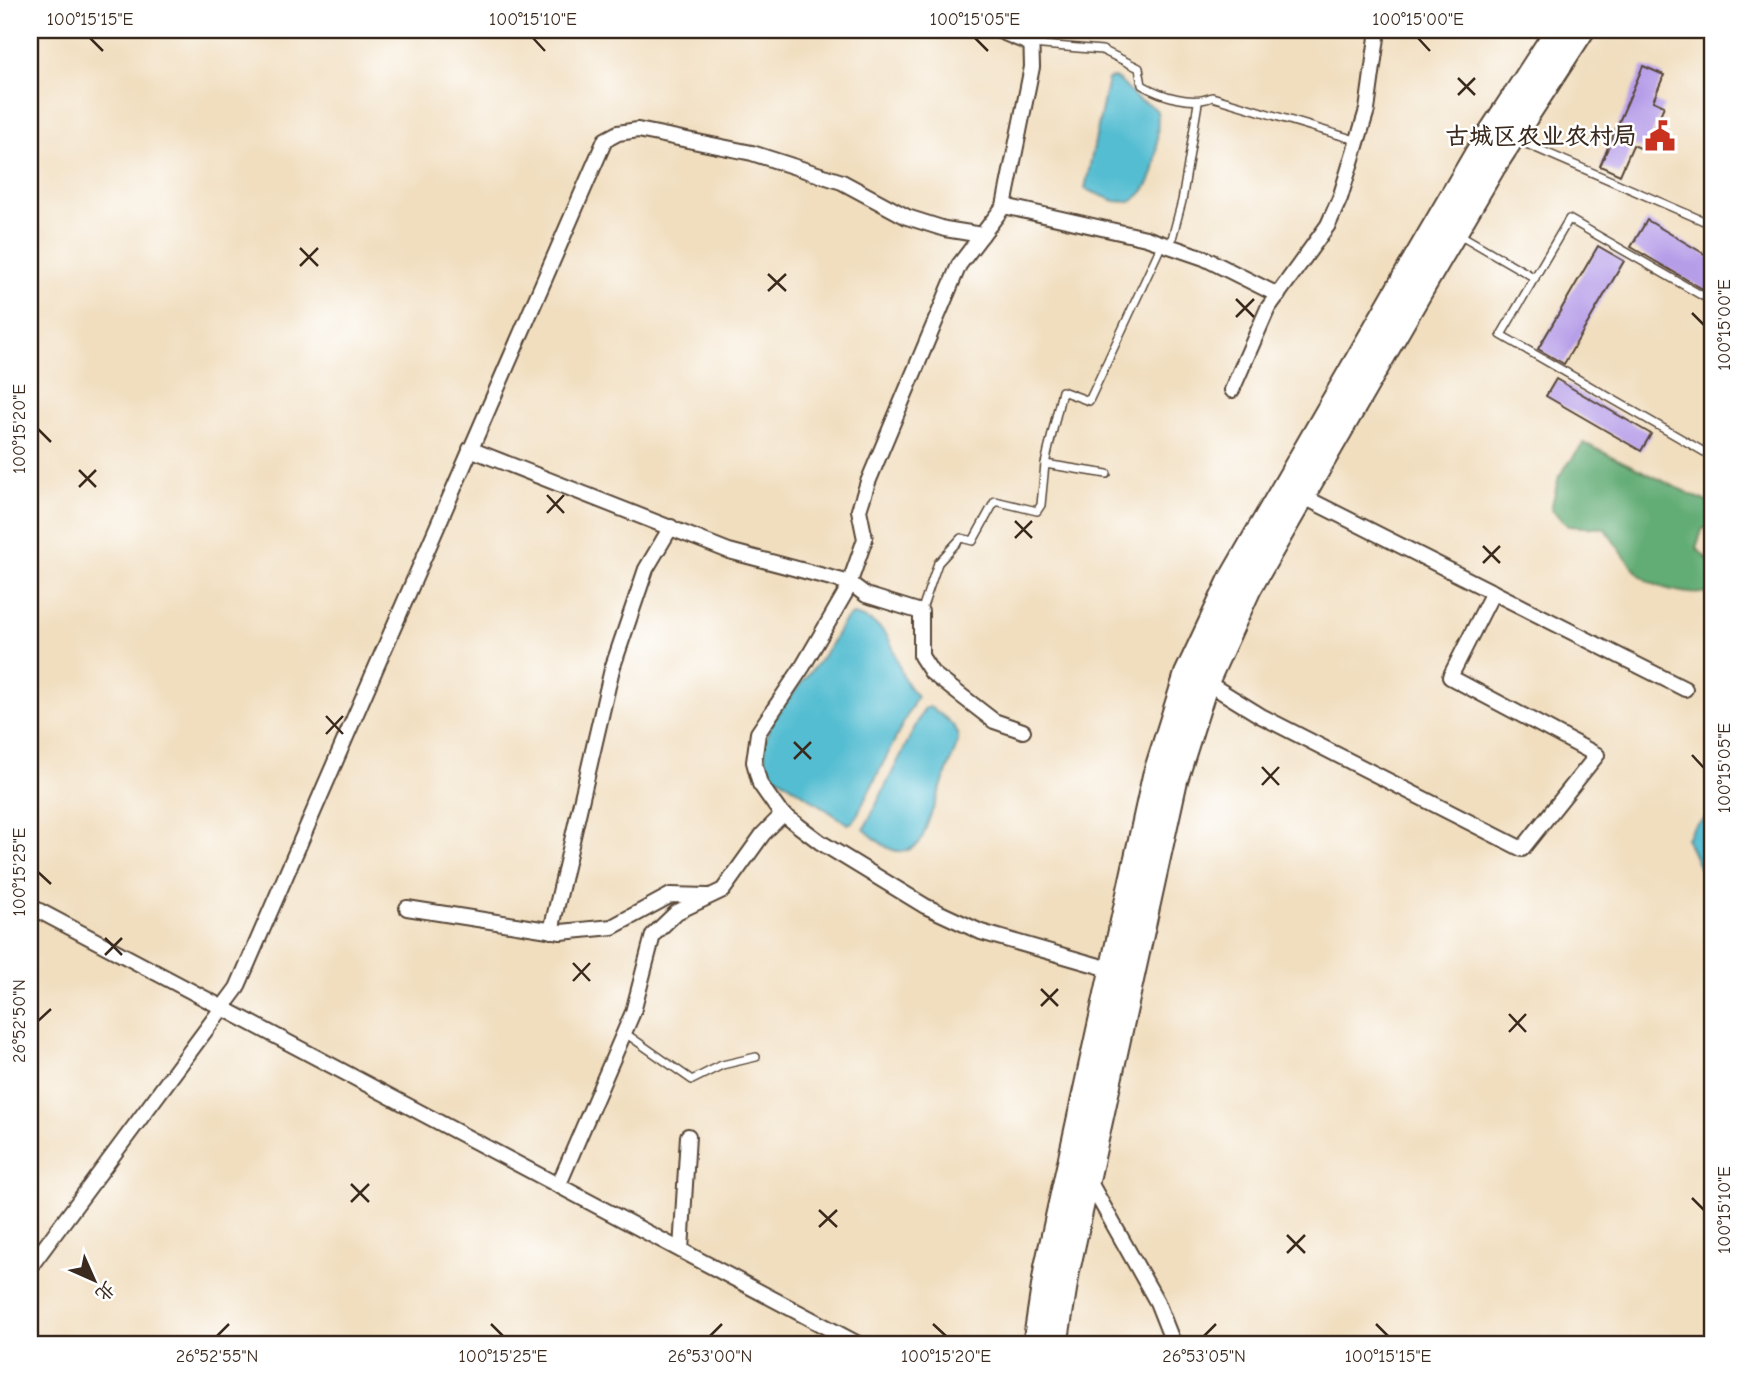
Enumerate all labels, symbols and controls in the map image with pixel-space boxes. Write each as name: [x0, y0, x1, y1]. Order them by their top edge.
text: 100°15'15"E: [47, 9, 133, 30]
text: 100°15'10"E: [489, 9, 577, 30]
text: 100°15'05"E: [930, 9, 1020, 30]
text: 100°15'00"E: [1372, 9, 1464, 30]
public building icon: 古城区农业农村局: [1643, 119, 1677, 153]
place label: 古城区农业农村局: [1445, 122, 1637, 150]
text: 100°15'00"E: [1714, 279, 1735, 371]
text: 100°15'20"E: [9, 384, 30, 474]
text: 100°15'05"E: [1714, 723, 1735, 813]
text: 100°15'25"E: [9, 827, 30, 916]
text: 26°52'50"N: [9, 979, 30, 1063]
text: 100°15'10"E: [1714, 1166, 1735, 1254]
north arrow: [60, 1246, 130, 1316]
text: 北: [91, 1277, 120, 1306]
text: 26°52'55"N: [176, 1346, 258, 1367]
text: 100°15'25"E: [459, 1346, 548, 1367]
text: 26°53'00"N: [668, 1346, 752, 1367]
text: 100°15'20"E: [901, 1346, 991, 1367]
text: 26°53'05"N: [1162, 1346, 1246, 1367]
text: 100°15'15"E: [1345, 1346, 1431, 1367]

